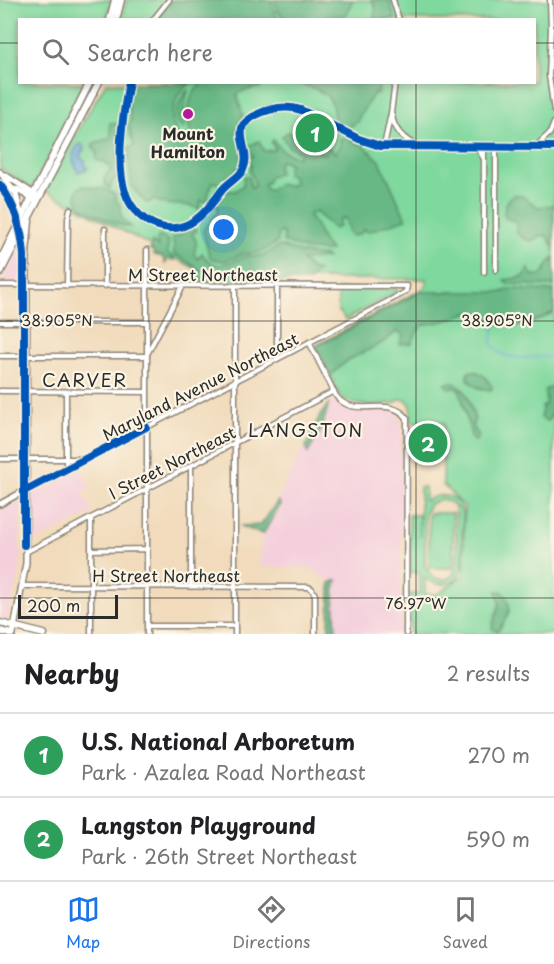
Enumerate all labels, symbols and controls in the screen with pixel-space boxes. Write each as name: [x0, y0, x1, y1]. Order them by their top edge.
search box: [18, 18, 536, 84]
icon: search: [39, 35, 72, 68]
text: Search here: [87, 35, 213, 68]
marker: Mount Hamilton: [181, 107, 195, 121]
pin: 1: [296, 110, 334, 156]
place label: Mount Hamilton: [151, 121, 225, 163]
your location: [209, 215, 238, 244]
street label: M Street Northeast: [128, 262, 278, 286]
text: 38.905°N: [21, 308, 93, 331]
text: 38.905°N: [461, 308, 533, 331]
street label: Maryland Avenue Northeast: [98, 326, 302, 446]
district label: CARVER: [42, 366, 128, 393]
district label: LANGSTON: [248, 416, 364, 443]
street label: I Street Northeast: [104, 420, 240, 504]
pin: 2: [408, 420, 448, 466]
street label: H Street Northeast: [92, 563, 240, 587]
text: 76.97°W: [386, 591, 447, 614]
scale bar: [18, 592, 118, 620]
text: 200 m: [27, 593, 80, 617]
text: Nearby: [24, 654, 119, 693]
text: 2 results: [447, 658, 530, 688]
text: U.S. National Arboretum: [81, 724, 355, 757]
text: 1: [39, 740, 48, 770]
text: 270 m: [467, 740, 530, 770]
text: Park · Azalea Road Northeast: [81, 757, 366, 787]
text: Langston Playground: [81, 808, 316, 841]
text: 2: [36, 824, 51, 854]
text: 590 m: [466, 824, 530, 854]
text: Park · 26th Street Northeast: [81, 841, 357, 871]
tab: Map: [66, 893, 100, 953]
tab: Directions: [232, 893, 310, 953]
tab: Saved: [442, 893, 488, 953]

